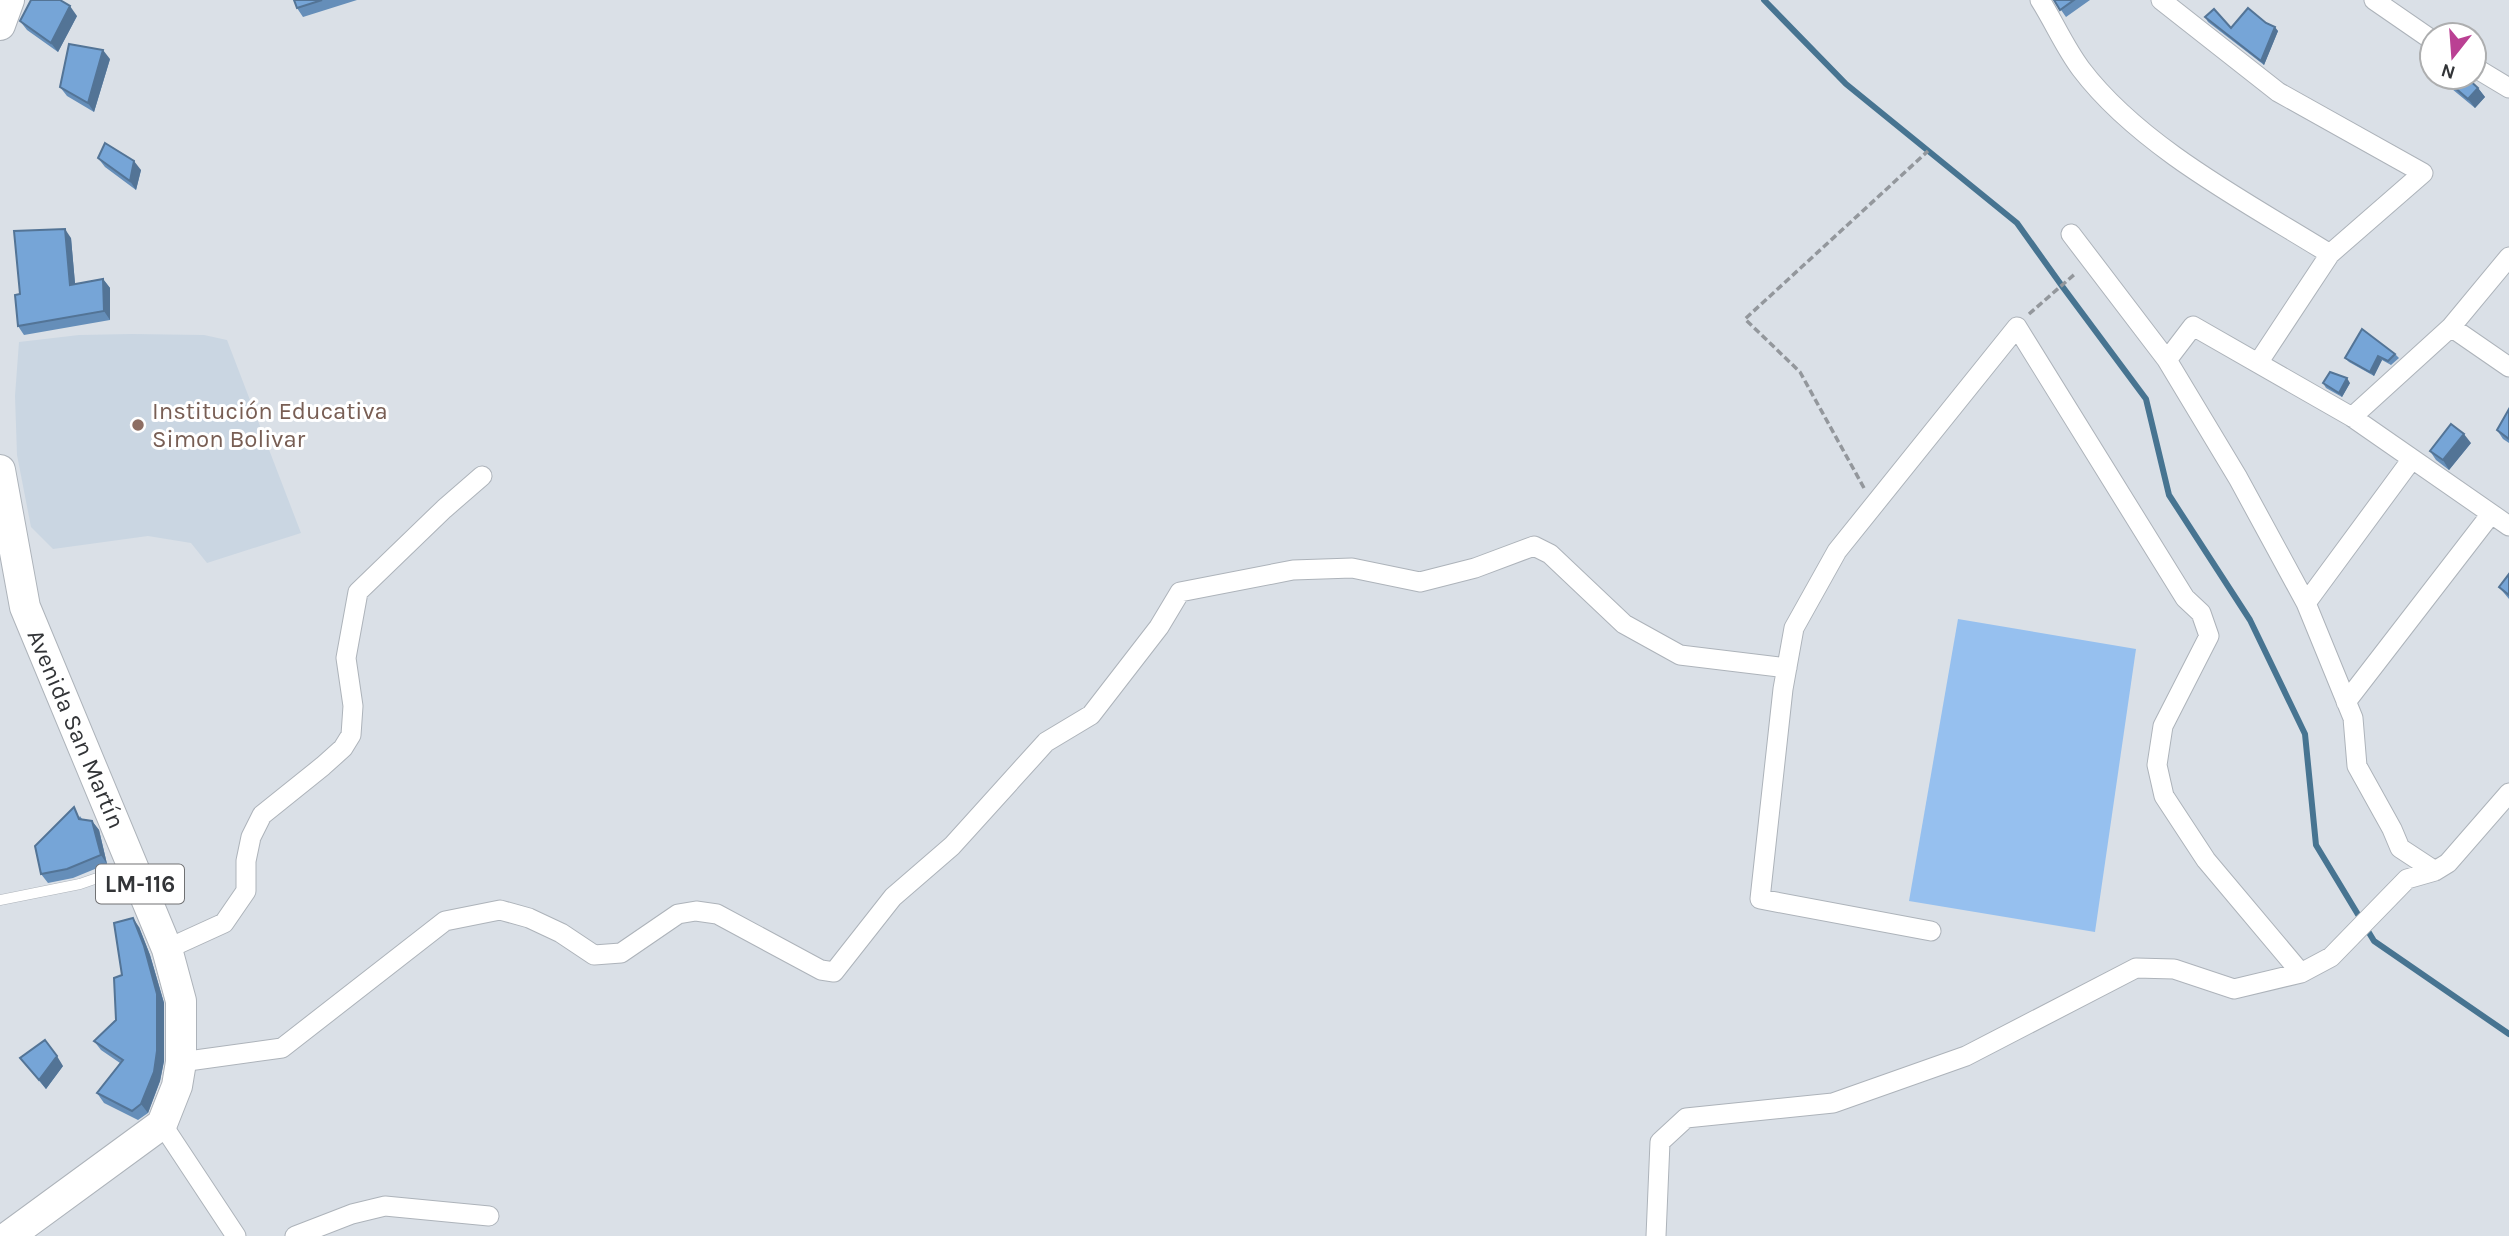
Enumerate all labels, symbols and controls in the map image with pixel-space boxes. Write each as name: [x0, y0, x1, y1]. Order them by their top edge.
north arrow: [2418, 21, 2488, 91]
text: N: [2439, 59, 2458, 84]
place label: Institución Educativa Simon Bolivar: [152, 397, 388, 453]
marker: Institución Educativa Simon Bolivar: [130, 417, 146, 433]
street label: Avenida San Martín: [21, 625, 131, 833]
road number: LM-116: [96, 864, 184, 904]

